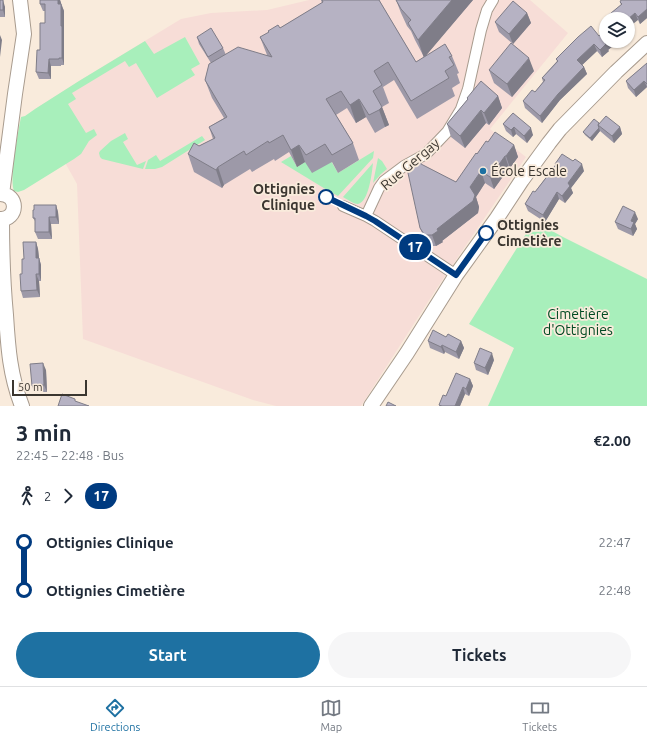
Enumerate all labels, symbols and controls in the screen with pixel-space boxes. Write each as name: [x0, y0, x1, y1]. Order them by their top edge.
map controls: [599, 12, 635, 48]
button: layers: [599, 12, 635, 48]
street label: Rue Gergay: [377, 135, 443, 193]
place label: École Escale: [491, 162, 567, 179]
marker: École Escale: [478, 166, 488, 176]
place label: Ottignies Clinique: [253, 181, 315, 213]
marker: Ottignies Clinique: [318, 189, 334, 205]
place label: Ottignies Cimetière: [497, 217, 562, 249]
marker: Ottignies Cimetière: [478, 225, 494, 241]
line badge: 17: [397, 234, 433, 260]
text: 17: [407, 239, 423, 255]
park label: Cimetière d'Ottignies: [543, 306, 613, 338]
scale bar: [12, 378, 87, 397]
text: 50 m: [18, 381, 42, 393]
text: 3 min: [16, 420, 72, 445]
text: €2.00: [593, 432, 631, 449]
text: 22:45 – 22:48 · Bus: [16, 448, 124, 462]
icon: walk: [16, 485, 38, 507]
icon: forward: [57, 485, 79, 507]
text: 17: [93, 488, 109, 504]
text: 2: [44, 489, 51, 503]
text: Ottignies Clinique: [46, 534, 174, 551]
text: 22:47: [598, 535, 631, 549]
text: Ottignies Cimetière: [46, 582, 185, 599]
text: 22:48: [598, 583, 631, 597]
button: Start: [16, 632, 320, 678]
button: Tickets: [328, 632, 631, 678]
tab: Directions: [90, 697, 140, 733]
tab: Map: [320, 697, 342, 733]
tab: Tickets: [522, 697, 557, 733]

